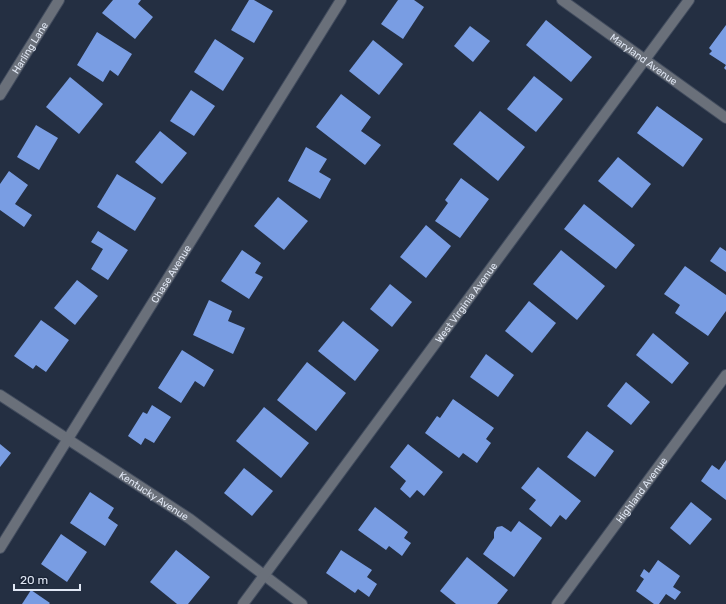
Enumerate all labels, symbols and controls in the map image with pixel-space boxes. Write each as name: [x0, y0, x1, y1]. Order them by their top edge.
street label: Harling Lane: [10, 20, 51, 76]
street label: Maryland Avenue: [607, 32, 680, 88]
street label: Chase Avenue: [149, 243, 194, 306]
street label: West Virginia Avenue: [433, 260, 500, 345]
street label: Highland Avenue: [614, 455, 671, 526]
street label: Kentucky Avenue: [117, 469, 191, 524]
scale bar: [14, 566, 80, 592]
text: 20 m: [20, 573, 48, 587]

